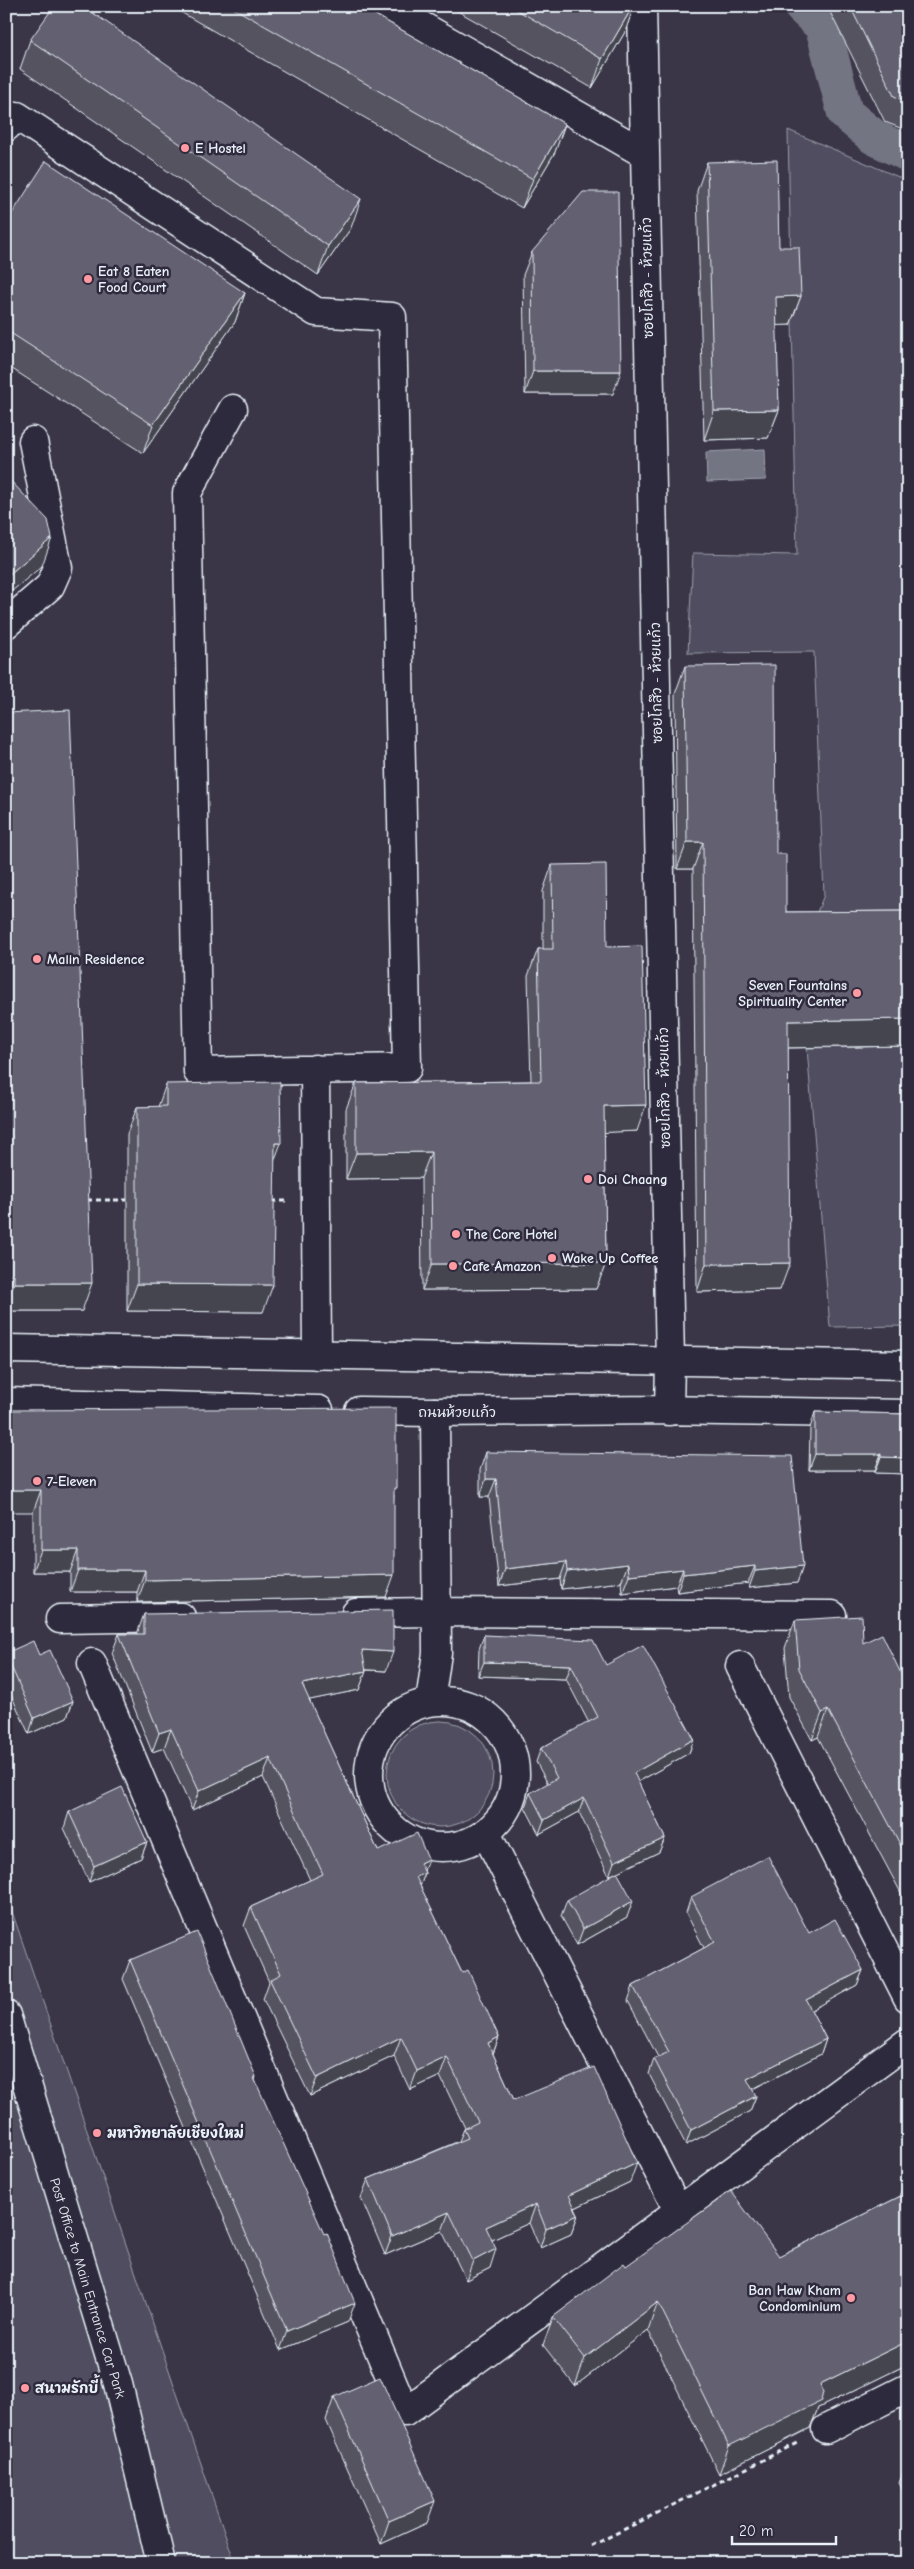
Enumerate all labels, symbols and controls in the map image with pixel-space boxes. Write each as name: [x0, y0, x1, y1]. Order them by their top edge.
place label: E Hostel: [195, 140, 246, 157]
marker: E Hostel: [179, 142, 191, 154]
street label: ซอยโกสึว - ห้วยแก้ว: [637, 217, 657, 339]
place label: Eat 8 Eaten Food Court: [98, 263, 169, 296]
marker: Eat 8 Eaten Food Court: [82, 273, 94, 285]
street label: ซอยโกสึว - ห้วยแก้ว: [646, 622, 666, 744]
place label: Malin Residence: [47, 951, 144, 968]
marker: Malin Residence: [31, 953, 43, 965]
place label: Seven Fountains Spirituality Center: [738, 977, 847, 1010]
marker: Seven Fountains Spirituality Center: [851, 987, 863, 999]
street label: ซอยโกสึว - ห้วยแก้ว: [654, 1027, 674, 1149]
place label: Doi Chaang: [598, 1171, 668, 1188]
marker: Doi Chaang: [582, 1173, 594, 1185]
place label: The Core Hotel: [466, 1226, 557, 1243]
marker: The Core Hotel: [450, 1228, 462, 1240]
place label: Wake Up Coffee: [562, 1250, 659, 1267]
marker: Wake Up Coffee: [546, 1252, 558, 1264]
place label: Cafe Amazon: [463, 1258, 541, 1275]
marker: Cafe Amazon: [447, 1260, 459, 1272]
street label: ถนนห้วยแก้ว: [418, 1404, 496, 1421]
place label: 7-Eleven: [47, 1473, 97, 1490]
marker: 7-Eleven: [31, 1475, 43, 1487]
place label: มหาวิทยาลัยเชียงใหม่: [107, 2123, 244, 2142]
marker: มหาวิทยาลัยเชียงใหม่: [91, 2127, 103, 2139]
street label: Post Office to Main Entrance Car Park: [46, 2176, 129, 2401]
place label: Ban Haw Kham Condominium: [748, 2282, 841, 2315]
marker: Ban Haw Kham Condominium: [845, 2292, 857, 2304]
place label: สนามรักบี้: [35, 2373, 101, 2397]
marker: สนามรักบี้: [19, 2382, 31, 2394]
scale bar: [732, 2514, 835, 2546]
text: 20 m: [739, 2522, 773, 2540]

